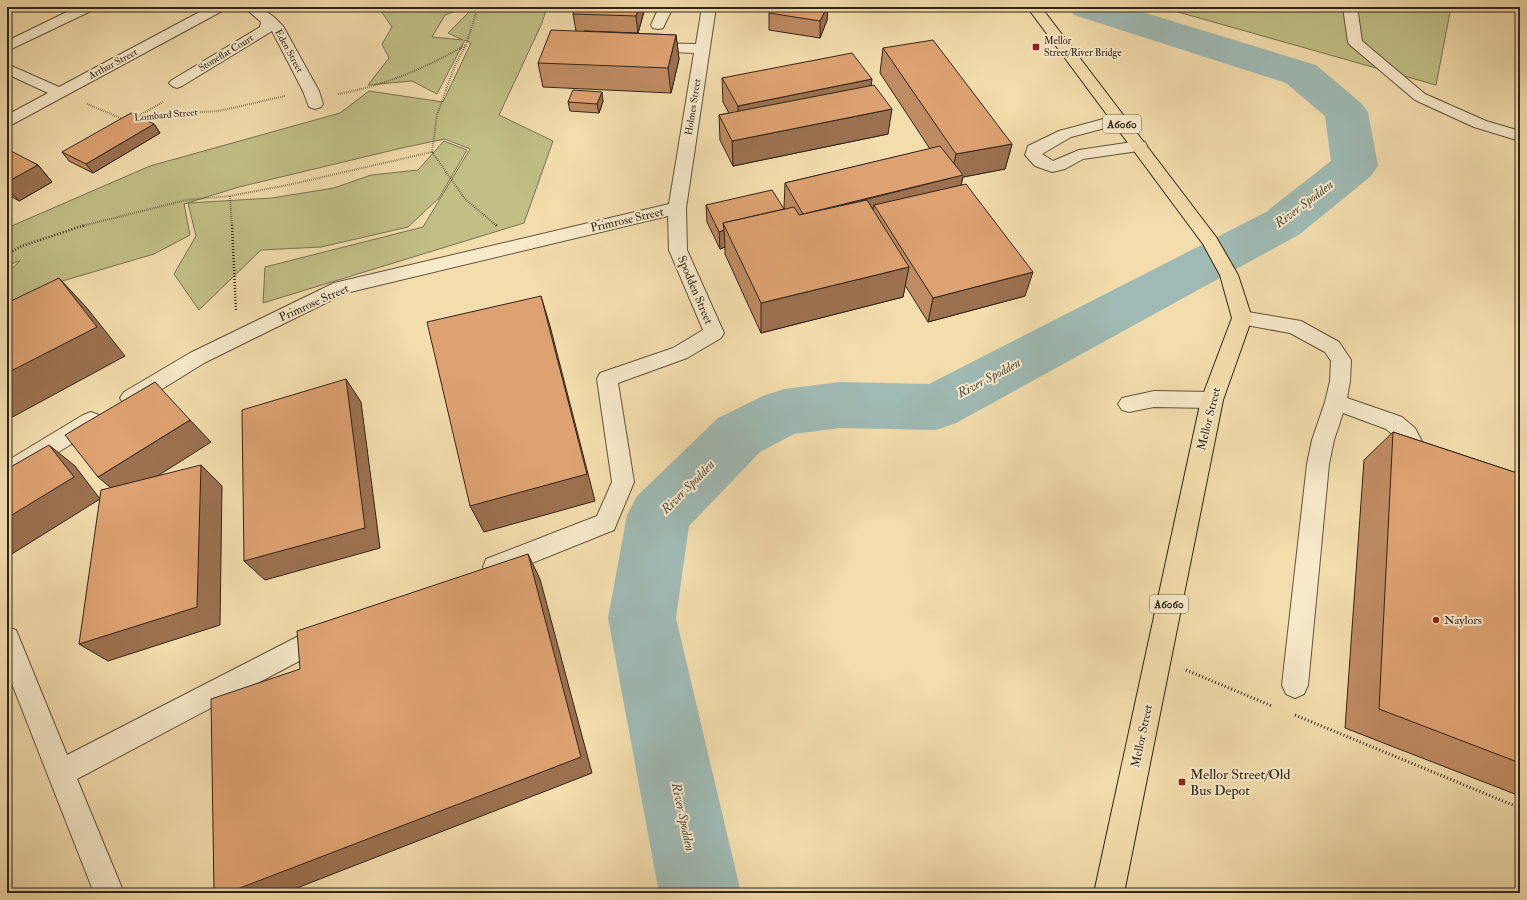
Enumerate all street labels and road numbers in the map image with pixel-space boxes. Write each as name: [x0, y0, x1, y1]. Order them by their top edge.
street label: Eden Street: [272, 27, 306, 75]
street label: Stoneflat Court: [196, 32, 256, 74]
street label: Arthur Street: [86, 46, 140, 82]
street label: Holmes Street: [683, 77, 703, 136]
street label: Lombard Street: [134, 106, 199, 124]
road number: A6060: [1103, 115, 1141, 133]
street label: Primrose Street: [589, 204, 665, 236]
street label: Spodden Street: [674, 253, 716, 327]
street label: Primrose Street: [277, 281, 351, 325]
street label: Mellor Street: [1194, 386, 1224, 452]
road number: A6060: [1150, 595, 1188, 613]
street label: Mellor Street: [1128, 703, 1156, 769]

